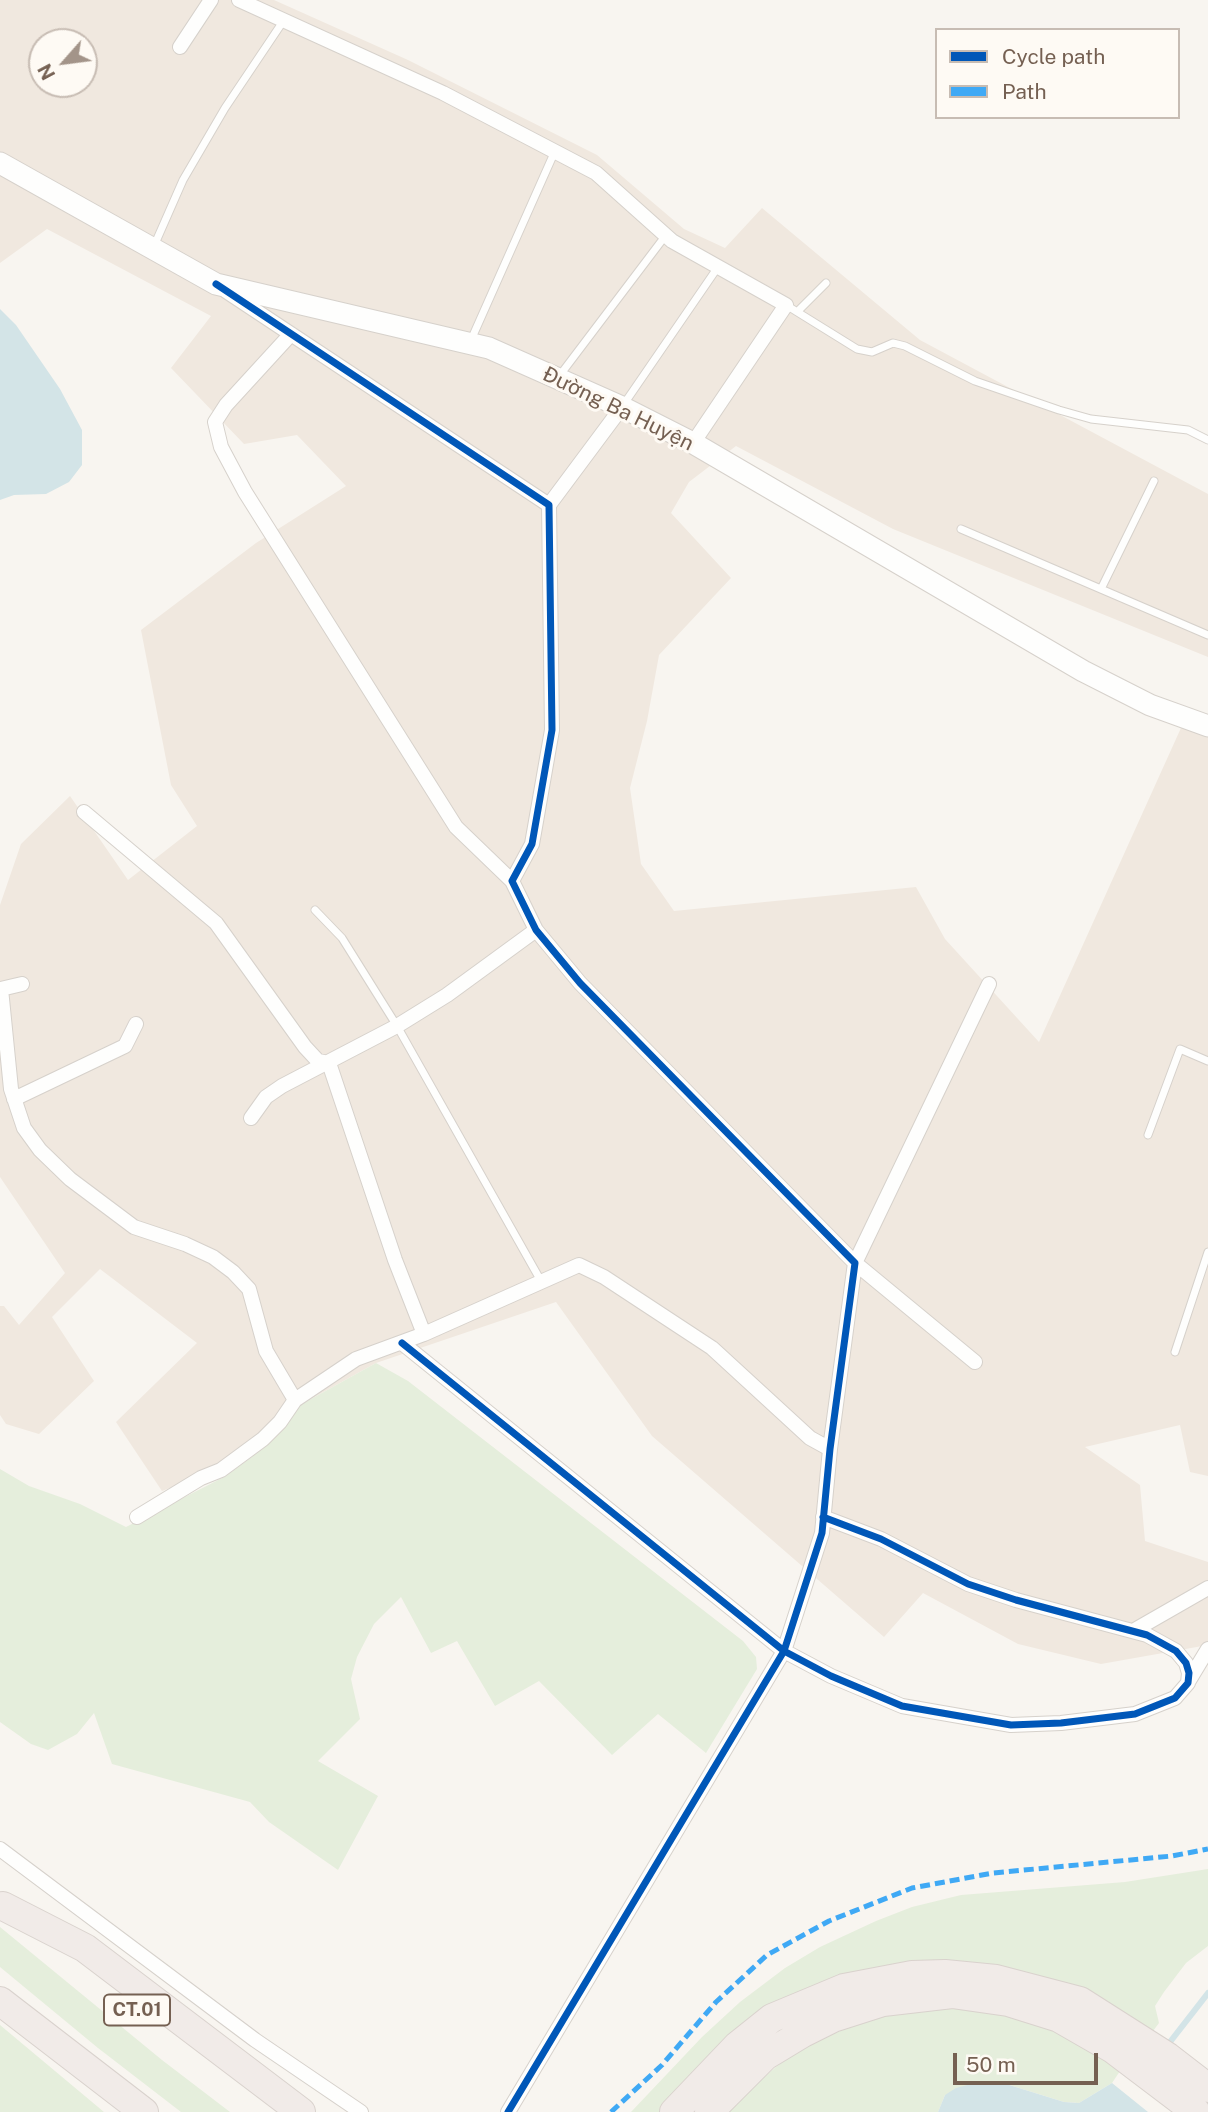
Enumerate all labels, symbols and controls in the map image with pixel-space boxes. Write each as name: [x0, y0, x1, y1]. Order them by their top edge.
north arrow: [28, 28, 98, 98]
legend: [935, 28, 1180, 119]
text: Cycle path: [1002, 44, 1105, 69]
text: N: [33, 60, 59, 84]
text: Path: [1002, 79, 1047, 104]
street label: Đường Ba Huyện: [538, 361, 698, 457]
road number: CT.01: [104, 1994, 170, 2026]
scale bar: [956, 2038, 1101, 2082]
text: 50 m: [966, 2052, 1016, 2077]

